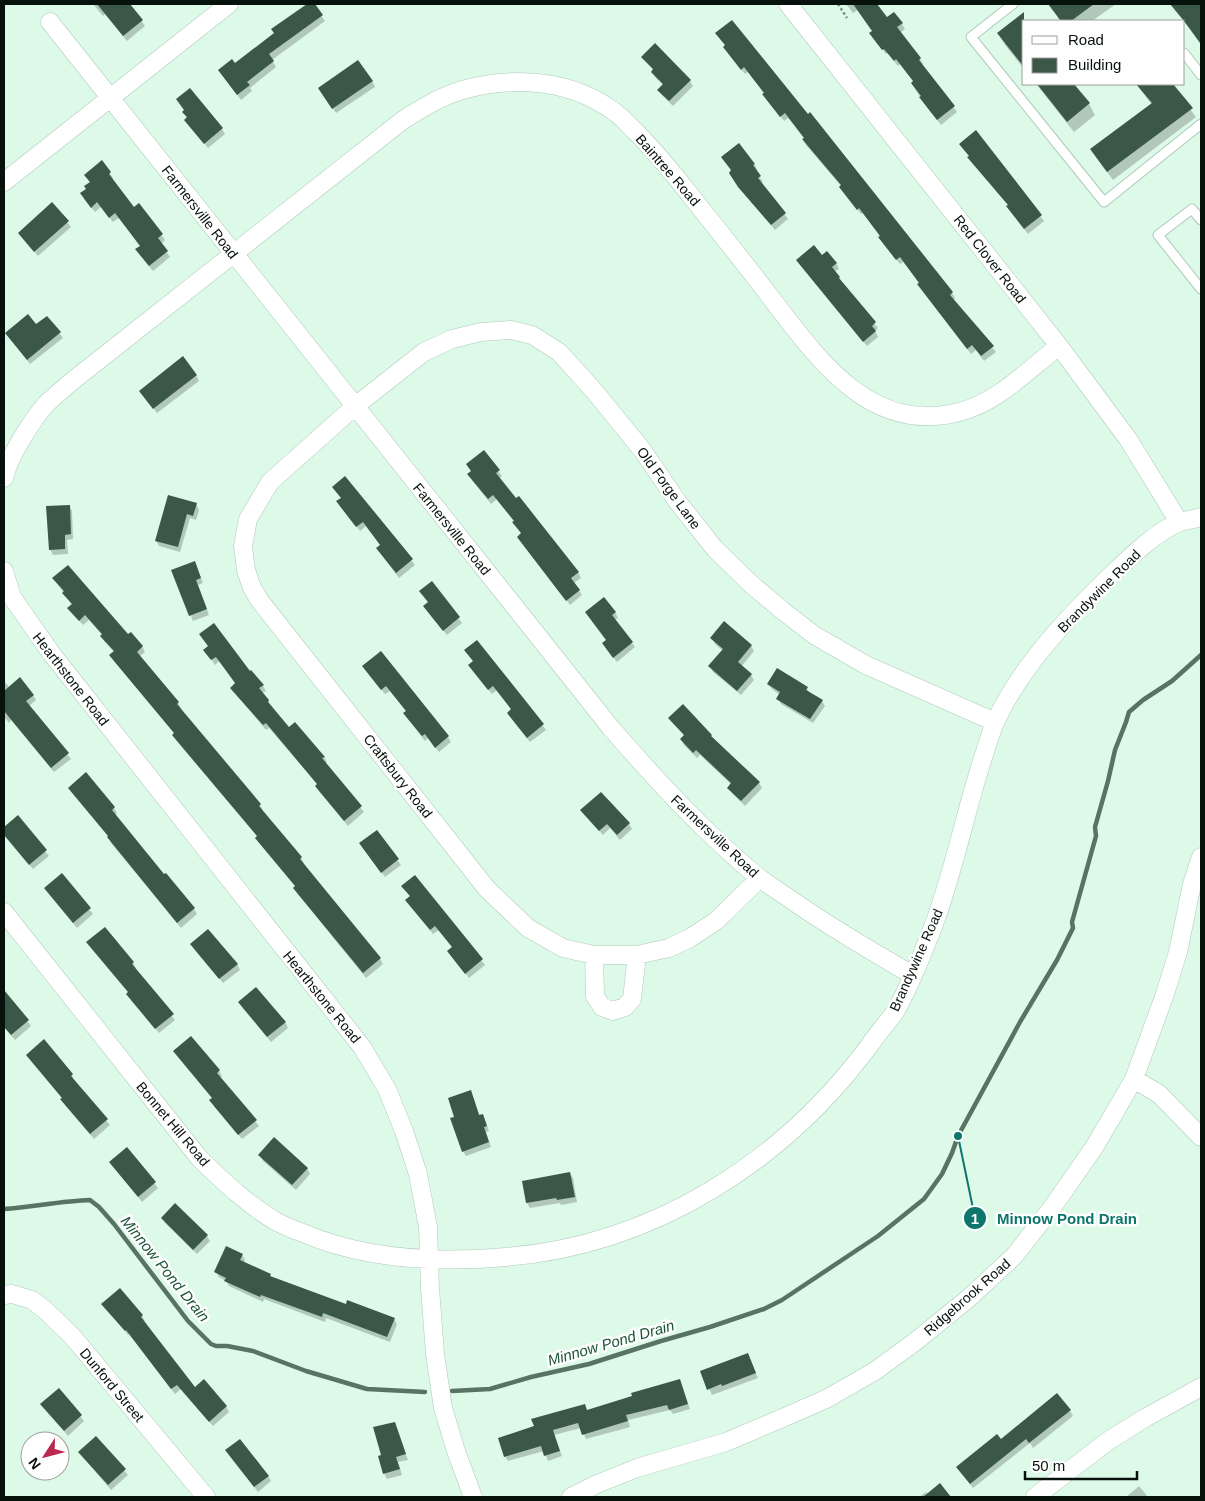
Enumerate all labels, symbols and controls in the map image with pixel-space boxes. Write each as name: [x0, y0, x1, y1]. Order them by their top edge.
legend: [1022, 20, 1185, 85]
text: Road: [1068, 31, 1104, 48]
text: Building: [1068, 56, 1121, 73]
street label: Baintree Road: [633, 131, 703, 209]
street label: Farmersville Road: [159, 162, 241, 262]
street label: Red Clover Road: [951, 212, 1029, 306]
street label: Old Forge Lane: [634, 444, 704, 532]
street label: Farmersville Road: [410, 480, 494, 578]
street label: Brandywine Road: [1054, 546, 1144, 636]
street label: Hearthstone Road: [30, 629, 112, 729]
street label: Craftsbury Road: [360, 731, 436, 821]
street label: Farmersville Road: [668, 791, 762, 881]
street label: Brandywine Road: [886, 906, 946, 1014]
street label: Hearthstone Road: [280, 948, 364, 1046]
street label: Bonnet Hill Road: [133, 1079, 213, 1169]
callout: Minnow Pond Drain: [962, 1203, 1147, 1233]
text: 1: [971, 1210, 979, 1227]
text: Minnow Pond Drain: [997, 1210, 1137, 1227]
water label: Minnow Pond Drain: [118, 1212, 213, 1325]
street label: Ridgebrook Road: [921, 1255, 1013, 1339]
water label: Minnow Pond Drain: [546, 1316, 676, 1369]
street label: Dunford Street: [77, 1345, 147, 1425]
north arrow: [20, 1431, 70, 1481]
scale bar: [1025, 1448, 1138, 1480]
text: N: [25, 1455, 44, 1472]
text: 50 m: [1032, 1457, 1065, 1474]

